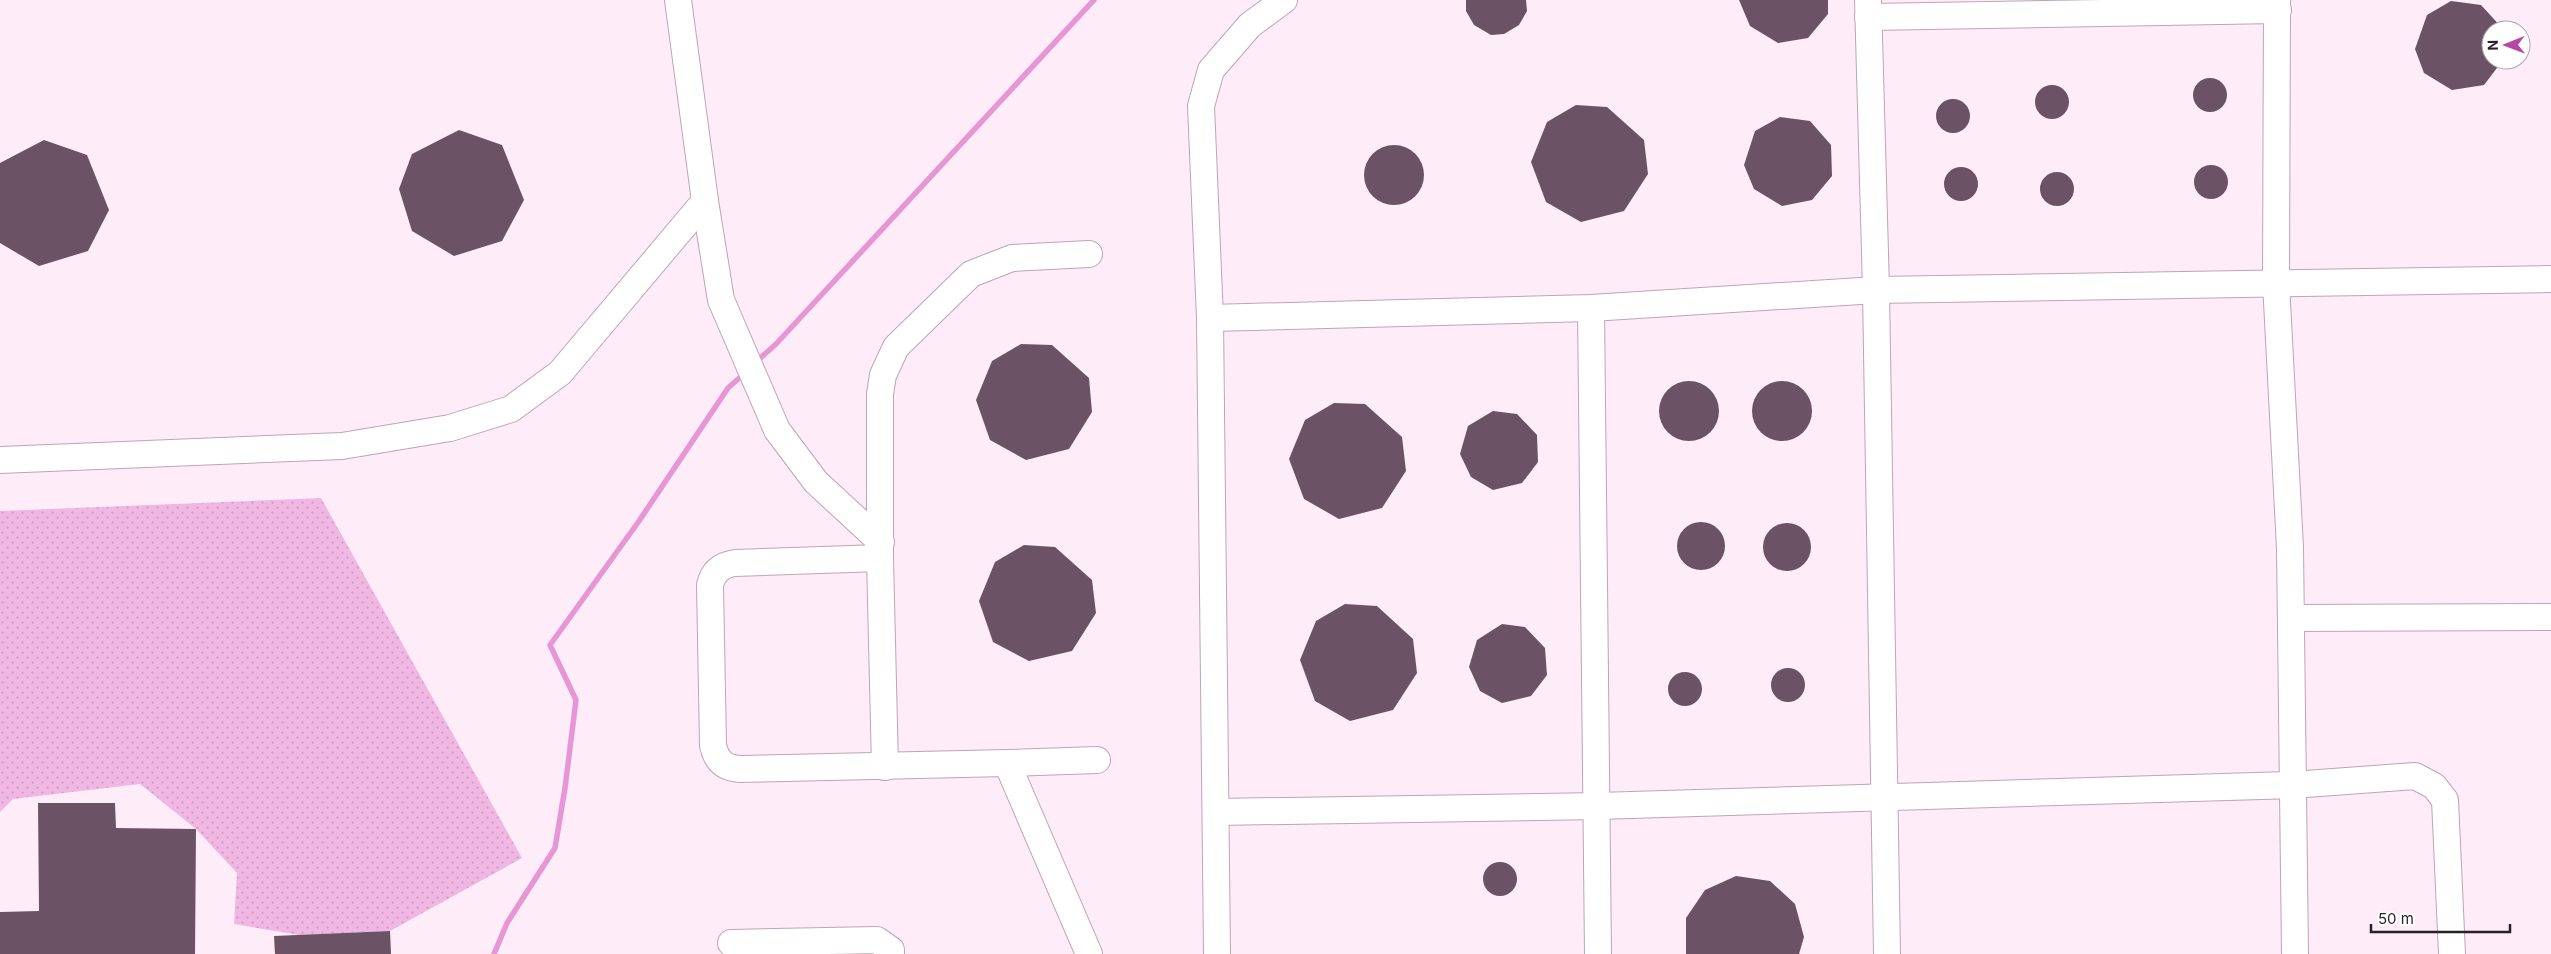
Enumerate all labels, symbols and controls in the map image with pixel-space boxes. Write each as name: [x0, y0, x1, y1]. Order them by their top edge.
north arrow: [2481, 20, 2531, 70]
text: N: [2484, 40, 2501, 51]
scale bar: [2371, 902, 2510, 934]
text: 50 m: [2378, 909, 2414, 928]

